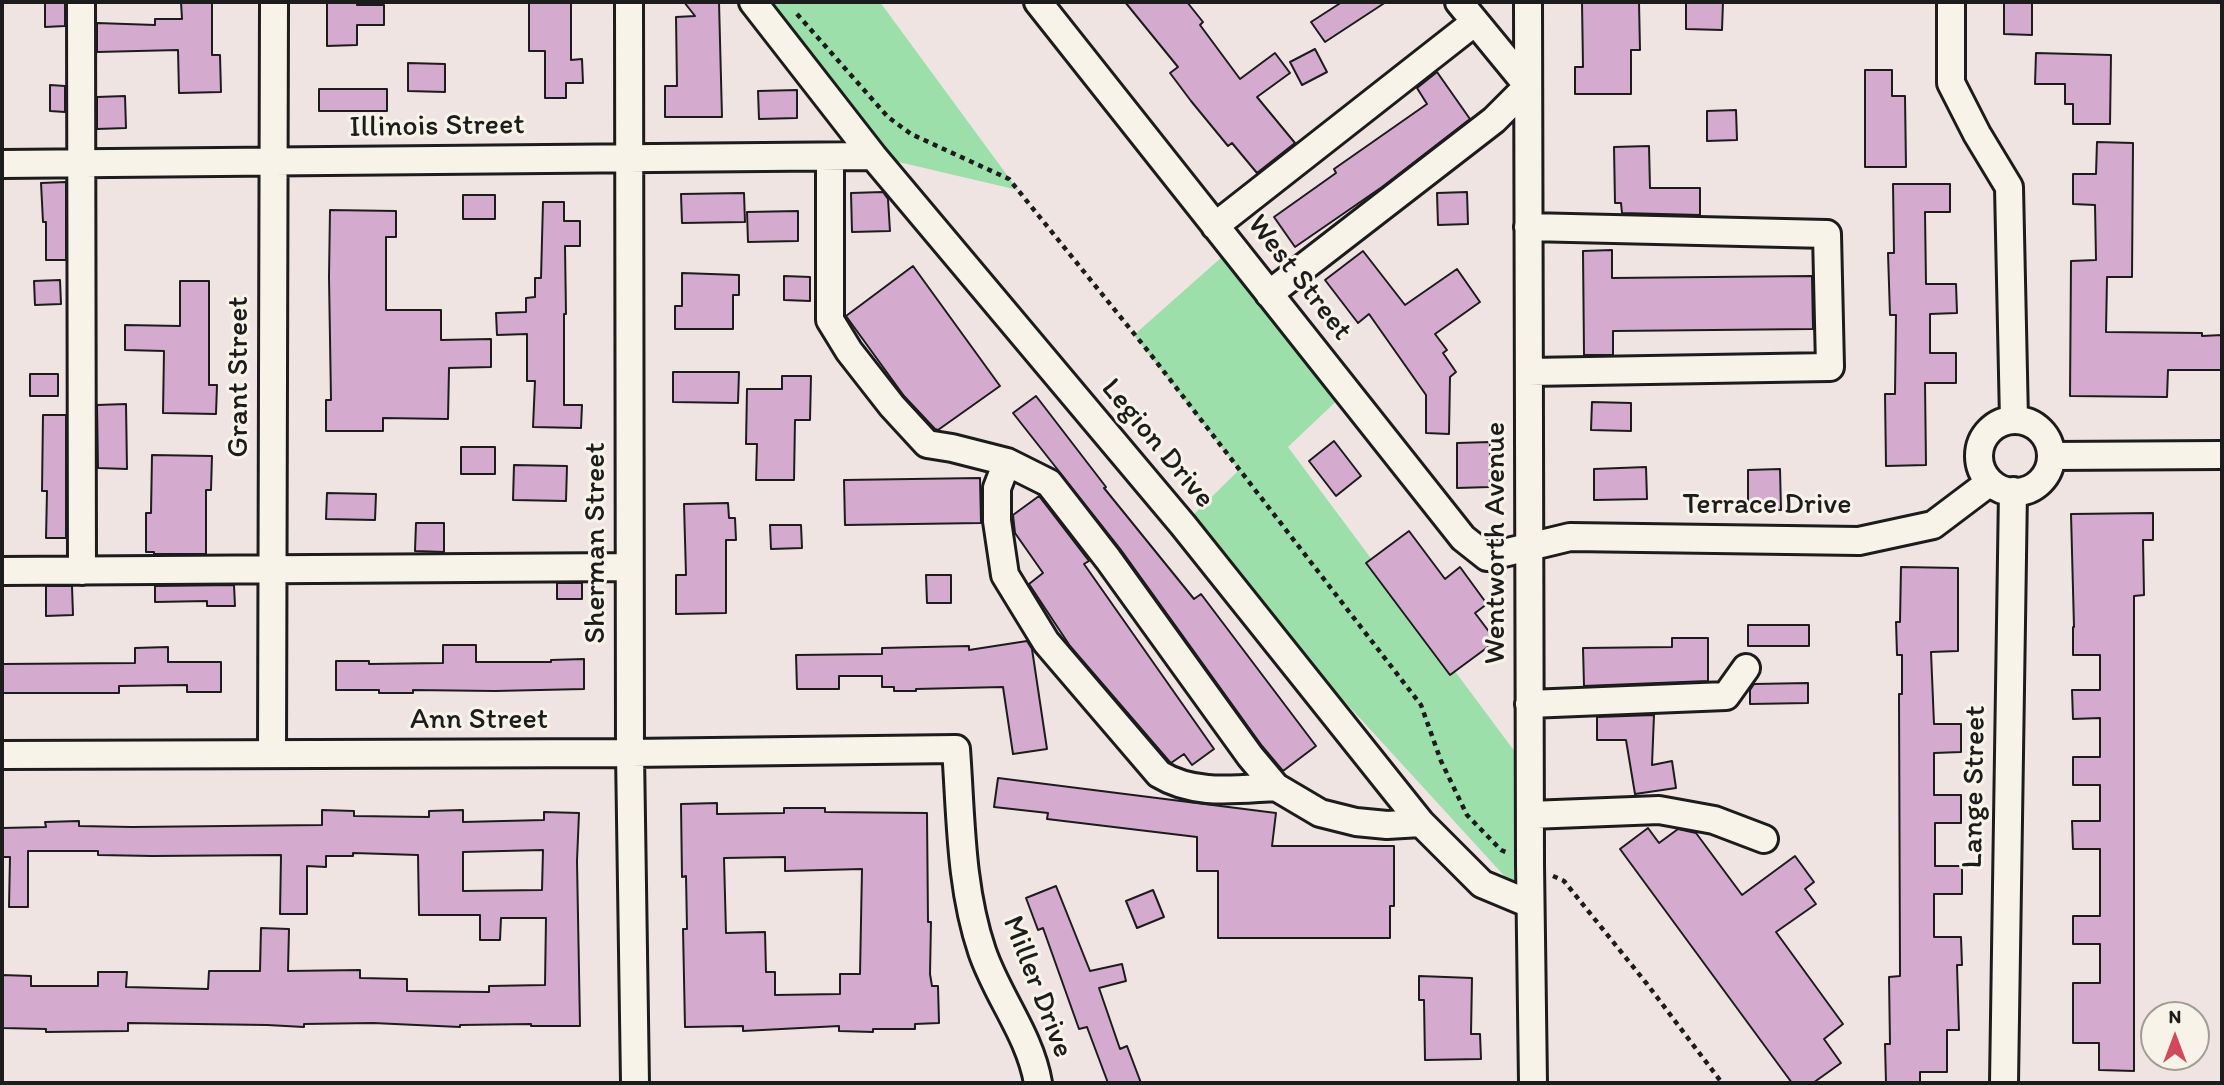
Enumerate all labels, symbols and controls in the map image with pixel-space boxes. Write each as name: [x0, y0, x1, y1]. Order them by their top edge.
street label: Illinois Street: [349, 107, 525, 147]
street label: West Street: [1239, 208, 1359, 348]
street label: Grant Street: [221, 296, 257, 458]
street label: Legion Drive: [1092, 372, 1222, 516]
street label: Wentworth Avenue: [1478, 422, 1514, 664]
street label: Sherman Street: [578, 442, 614, 644]
street label: Terrace Drive: [1682, 487, 1852, 523]
street label: Ann Street: [410, 702, 548, 738]
street label: Lange Street: [1956, 705, 1994, 869]
street label: Miller Drive: [994, 911, 1080, 1063]
north arrow: [2140, 1001, 2210, 1071]
text: N: [2169, 1005, 2181, 1028]

